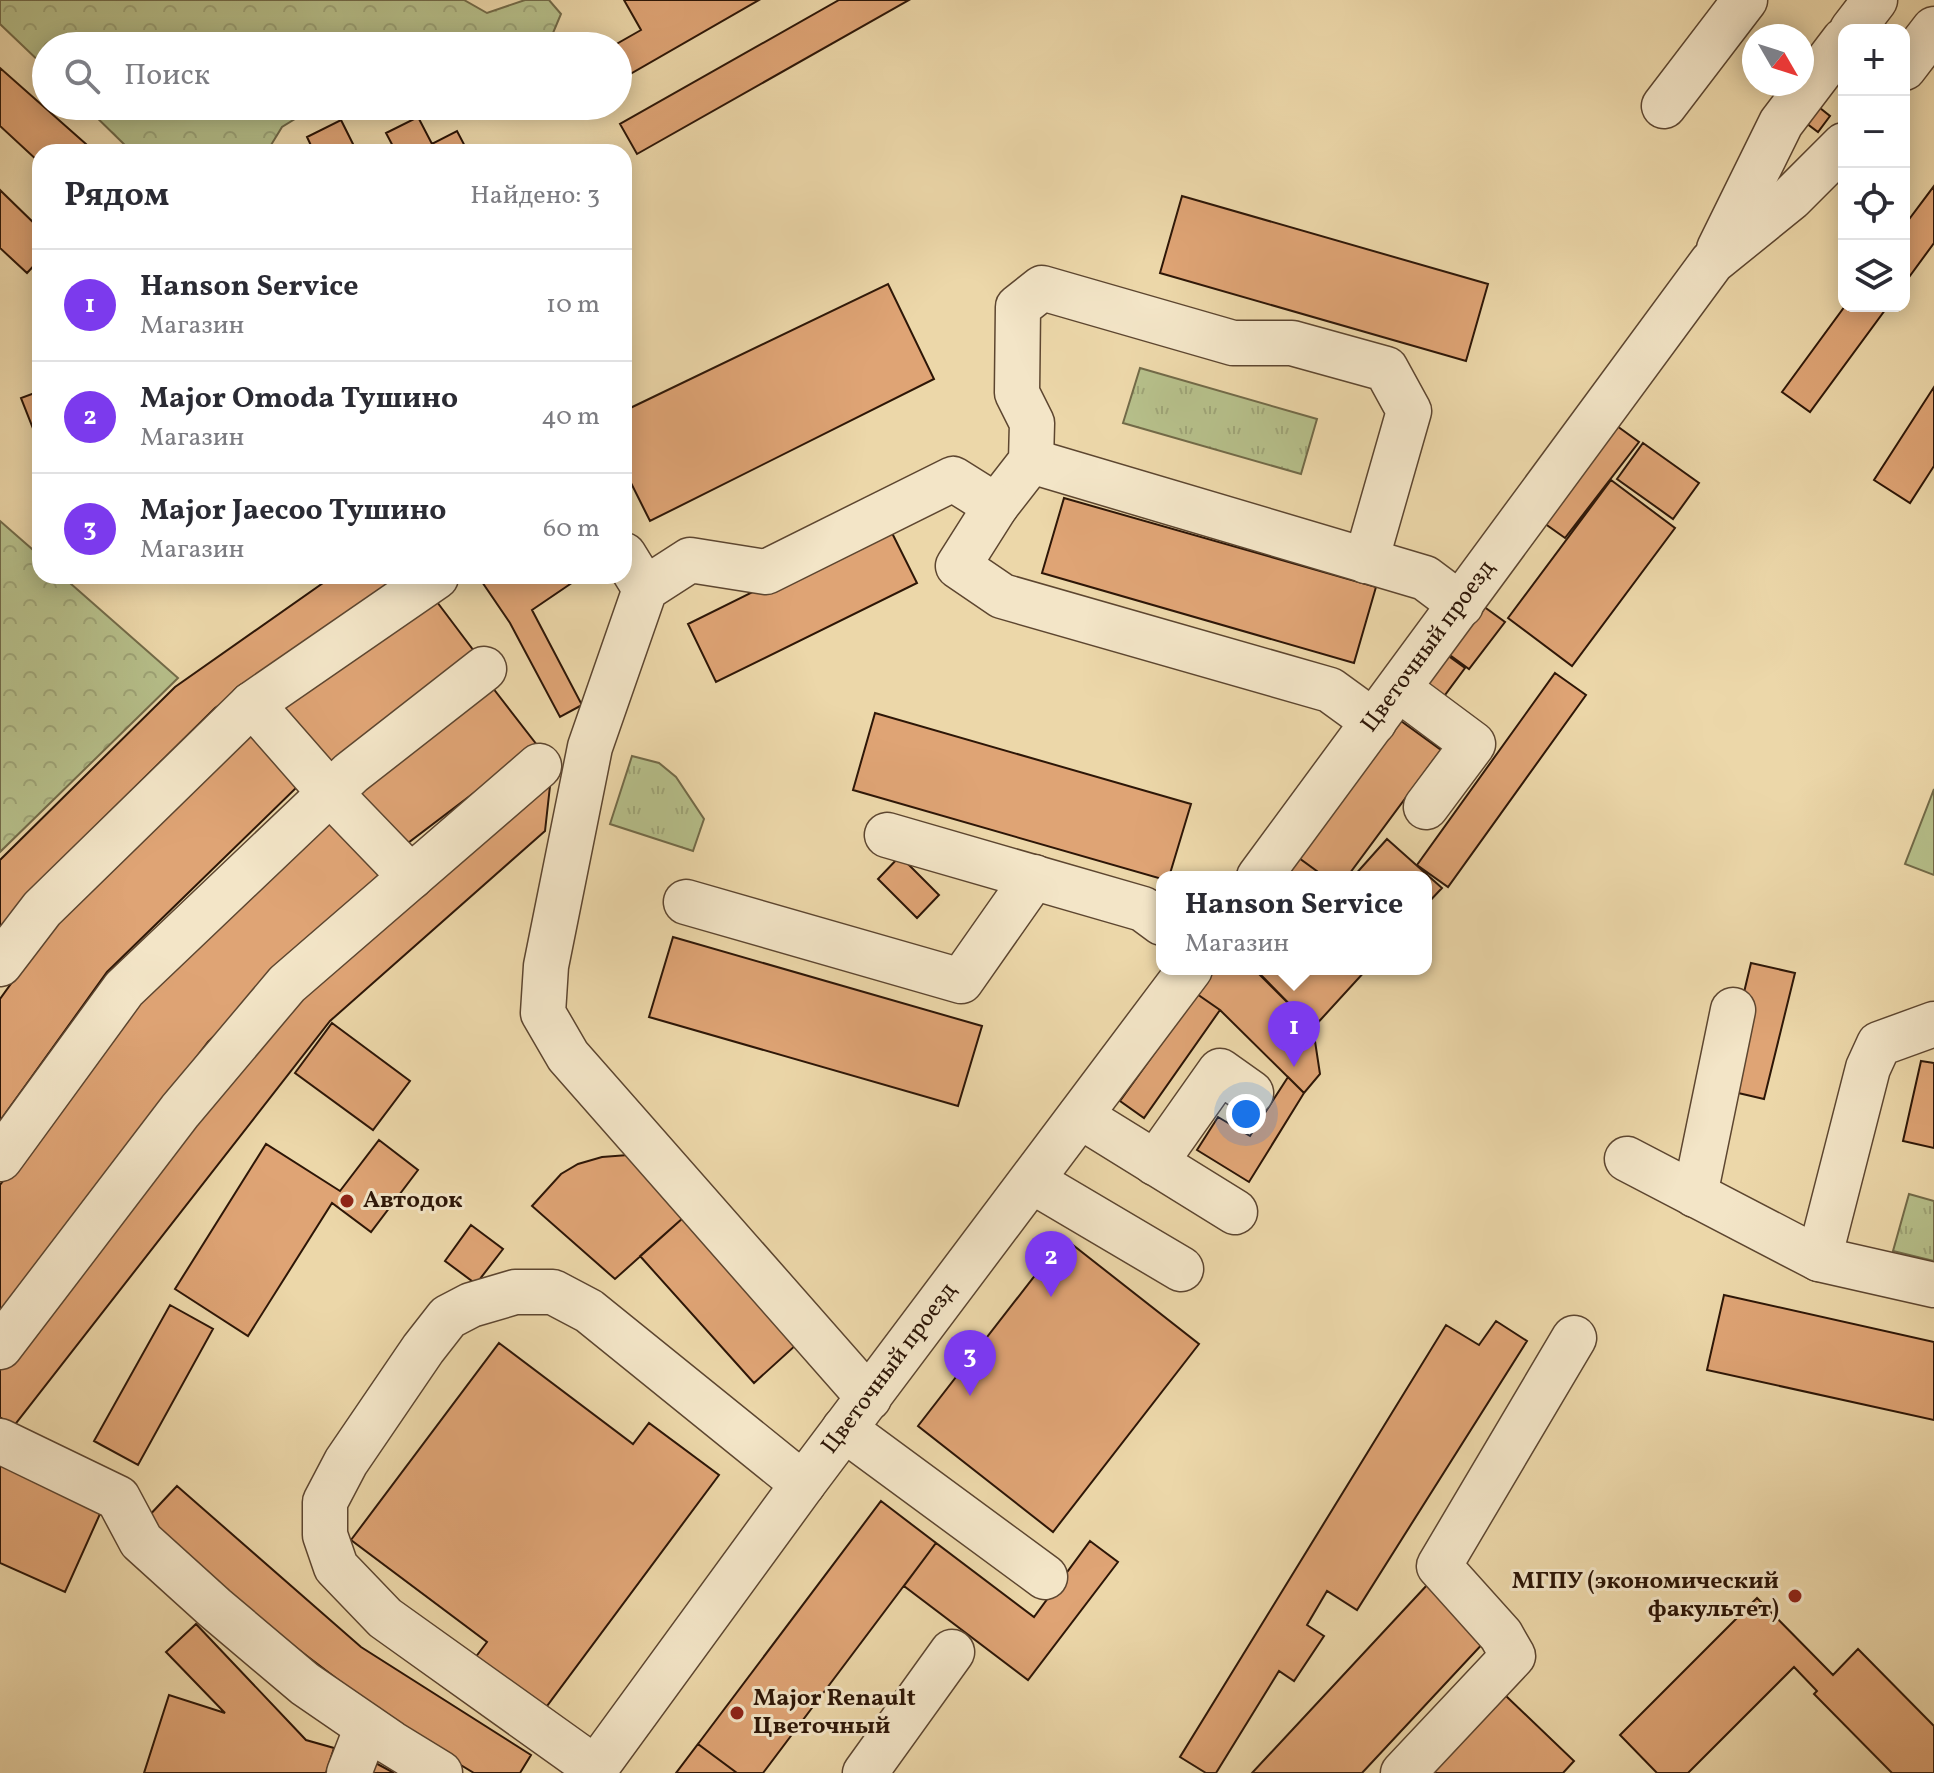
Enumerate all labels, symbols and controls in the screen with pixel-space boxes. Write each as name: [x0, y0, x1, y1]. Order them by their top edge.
north arrow: [1742, 24, 1814, 96]
map controls: [1838, 24, 1910, 312]
button: +: [1838, 24, 1910, 96]
search box: [32, 32, 632, 120]
icon: search: [60, 54, 104, 98]
text: Поиск: [124, 55, 210, 97]
button: −: [1838, 96, 1910, 168]
button: locate: [1838, 168, 1910, 240]
text: Рядом: [64, 173, 169, 220]
text: Найдено: 3: [470, 178, 600, 214]
button: layers: [1838, 240, 1910, 312]
text: Hanson Service: [140, 266, 359, 308]
text: 1: [85, 287, 95, 323]
text: 10 m: [546, 287, 600, 323]
text: Магазин: [140, 308, 244, 344]
text: Major Omoda Тушино: [140, 378, 458, 420]
text: 2: [83, 399, 97, 435]
text: 40 m: [541, 399, 600, 435]
text: Магазин: [140, 420, 244, 456]
text: Major Jaecoo Тушино: [140, 490, 446, 532]
text: 3: [83, 511, 97, 547]
text: 60 m: [543, 511, 600, 547]
text: Магазин: [140, 532, 244, 568]
street label: Цветочный проезд: [1354, 553, 1504, 740]
popup: [1156, 871, 1432, 975]
text: Hanson Service: [1185, 884, 1403, 926]
text: Магазин: [1185, 926, 1289, 962]
pin: 1: [1268, 1001, 1320, 1067]
your location: [1226, 1094, 1266, 1134]
place label: Автодок: [363, 1184, 463, 1218]
marker: Автодок: [338, 1192, 356, 1210]
pin: 2: [1025, 1231, 1077, 1297]
street label: Цветочный проезд: [814, 1275, 966, 1462]
pin: 3: [944, 1330, 996, 1396]
place label: МГПУ (экономический факультет): [1512, 1565, 1779, 1627]
marker: МГПУ (экономический факультет): [1786, 1587, 1804, 1605]
place label: Major Renault Цветочный: [753, 1682, 916, 1744]
marker: Major Renault Цветочный: [728, 1704, 746, 1722]

